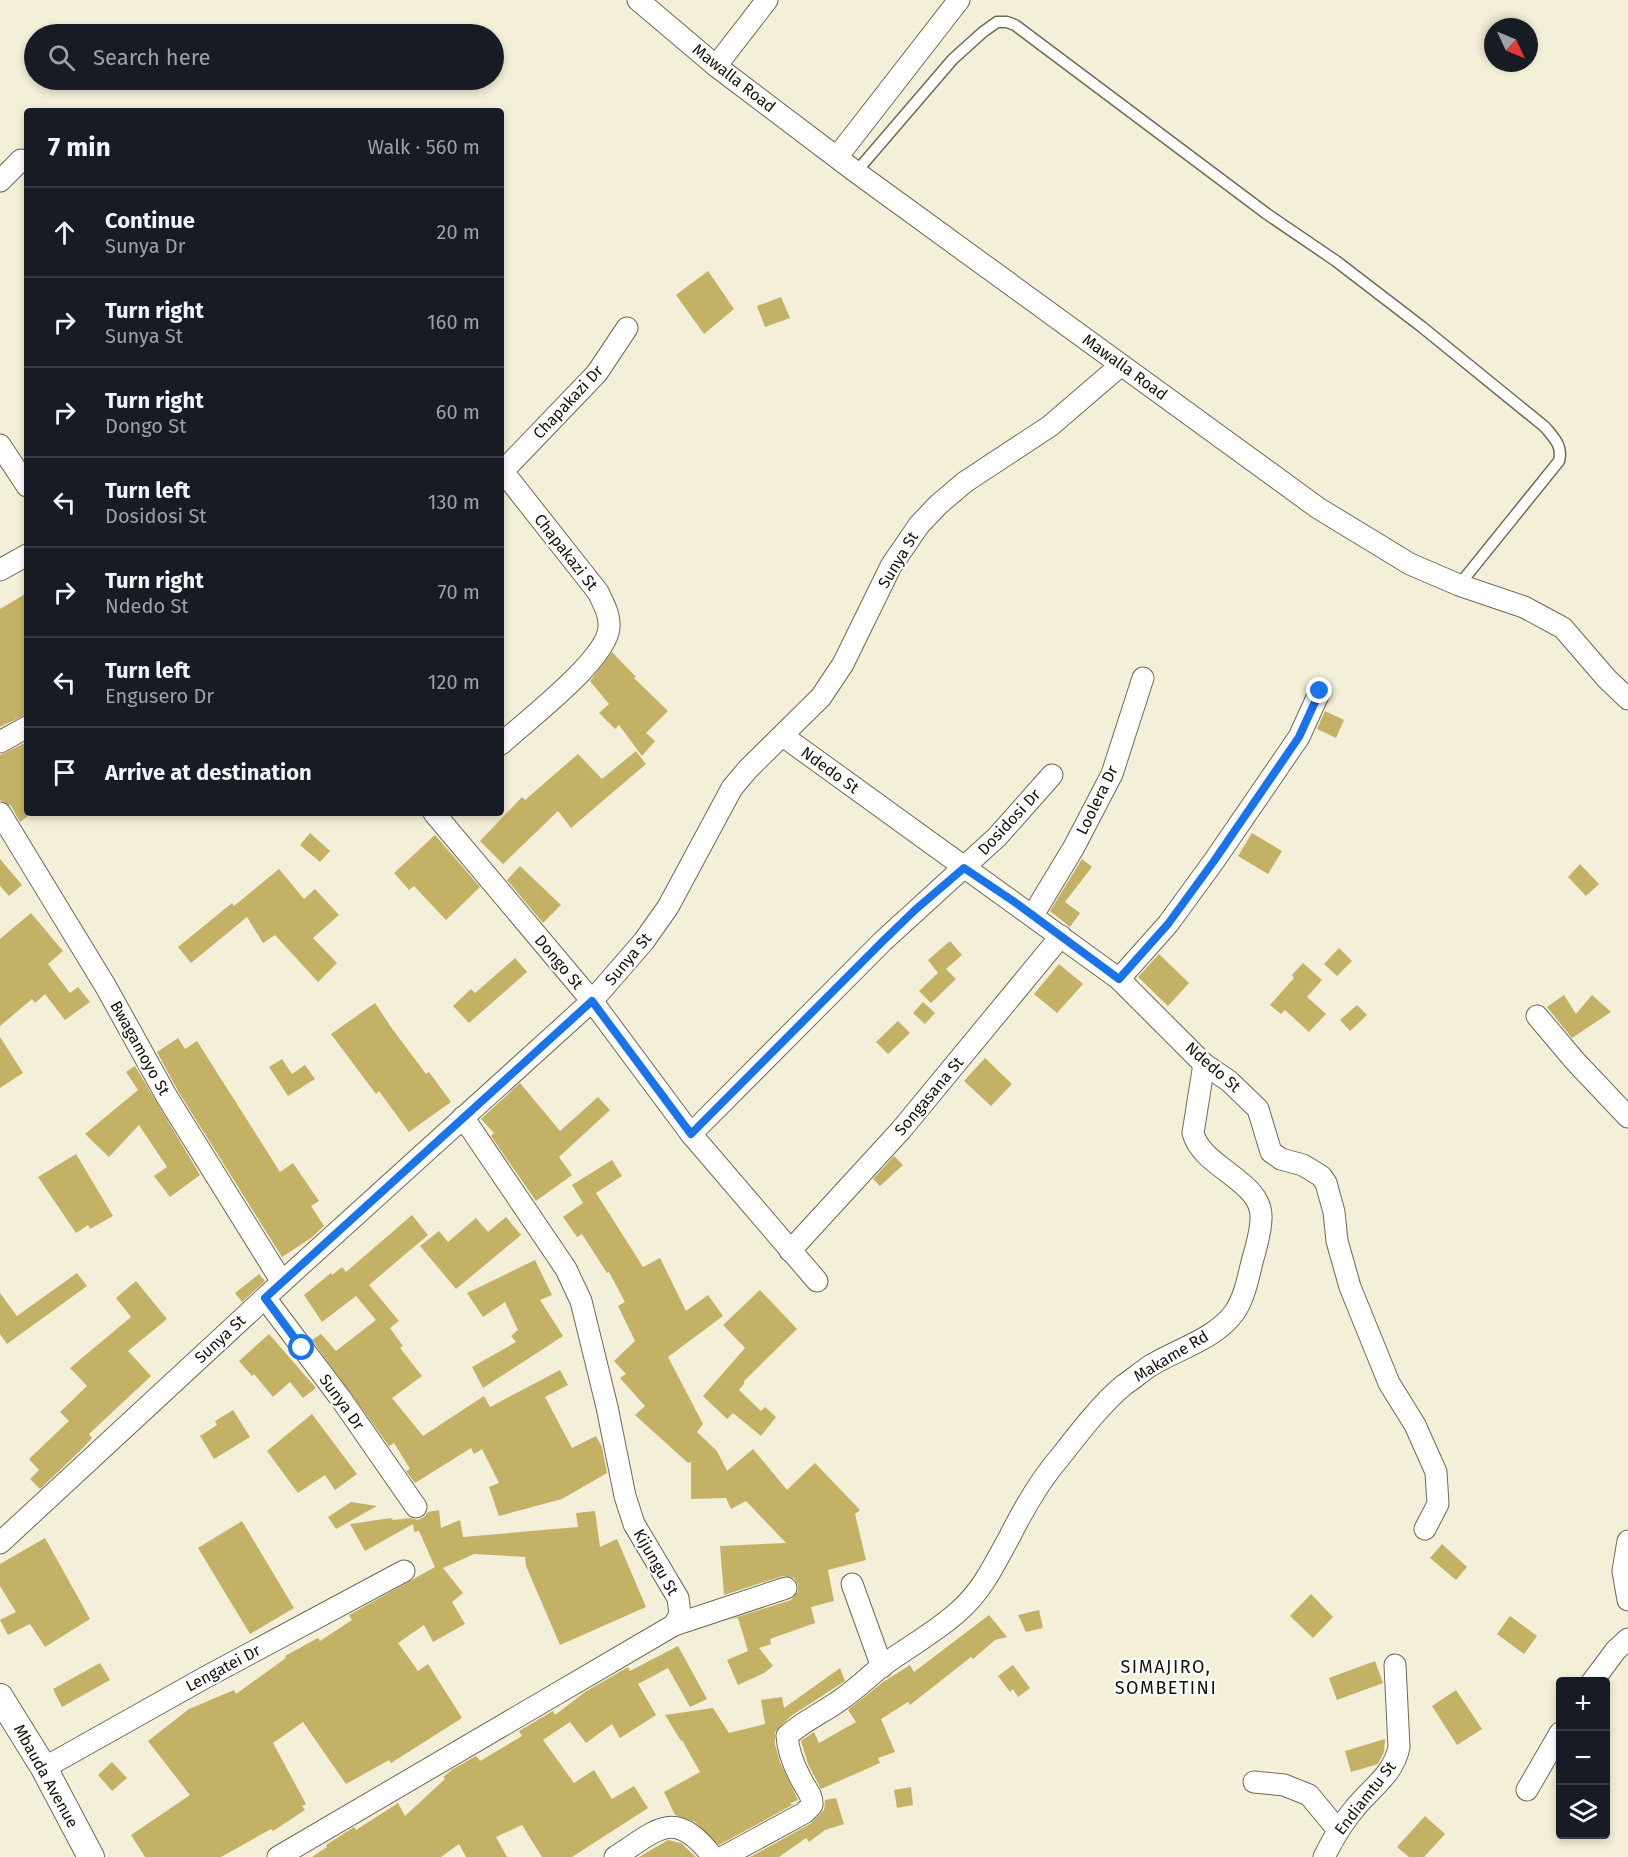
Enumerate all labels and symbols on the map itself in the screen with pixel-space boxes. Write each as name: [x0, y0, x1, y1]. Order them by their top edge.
north arrow: [1484, 18, 1538, 72]
street label: Mawalla Road: [689, 40, 779, 116]
street label: Mawalla Road: [1079, 330, 1171, 404]
street label: Chapakazi Dr: [529, 361, 607, 443]
street label: Chapakazi St: [530, 510, 602, 594]
street label: Sunya St: [874, 528, 922, 592]
route end: [1306, 677, 1332, 703]
street label: Ndedo St: [797, 743, 863, 797]
street label: Loolera Dr: [1072, 762, 1122, 838]
street label: Dosidosi Dr: [974, 784, 1045, 859]
street label: Sunya St: [601, 929, 655, 989]
street label: Dongo St: [531, 931, 587, 993]
street label: Bwagamoyo St: [106, 997, 174, 1099]
street label: Ndedo St: [1182, 1038, 1245, 1096]
street label: Songasana St: [891, 1053, 968, 1139]
street label: Sunya St: [191, 1311, 249, 1367]
street label: Makame Rd: [1130, 1326, 1212, 1386]
route start: [288, 1334, 314, 1360]
street label: Sunya Dr: [315, 1370, 369, 1434]
street label: Kijungu St: [629, 1526, 683, 1599]
street label: Lengatei Dr: [182, 1640, 264, 1696]
district label: SIMAJIRO, SOMBETINI: [1115, 1656, 1217, 1699]
street label: Mbauda Avenue: [10, 1721, 82, 1831]
street label: Endiamtu St: [1330, 1757, 1400, 1839]

